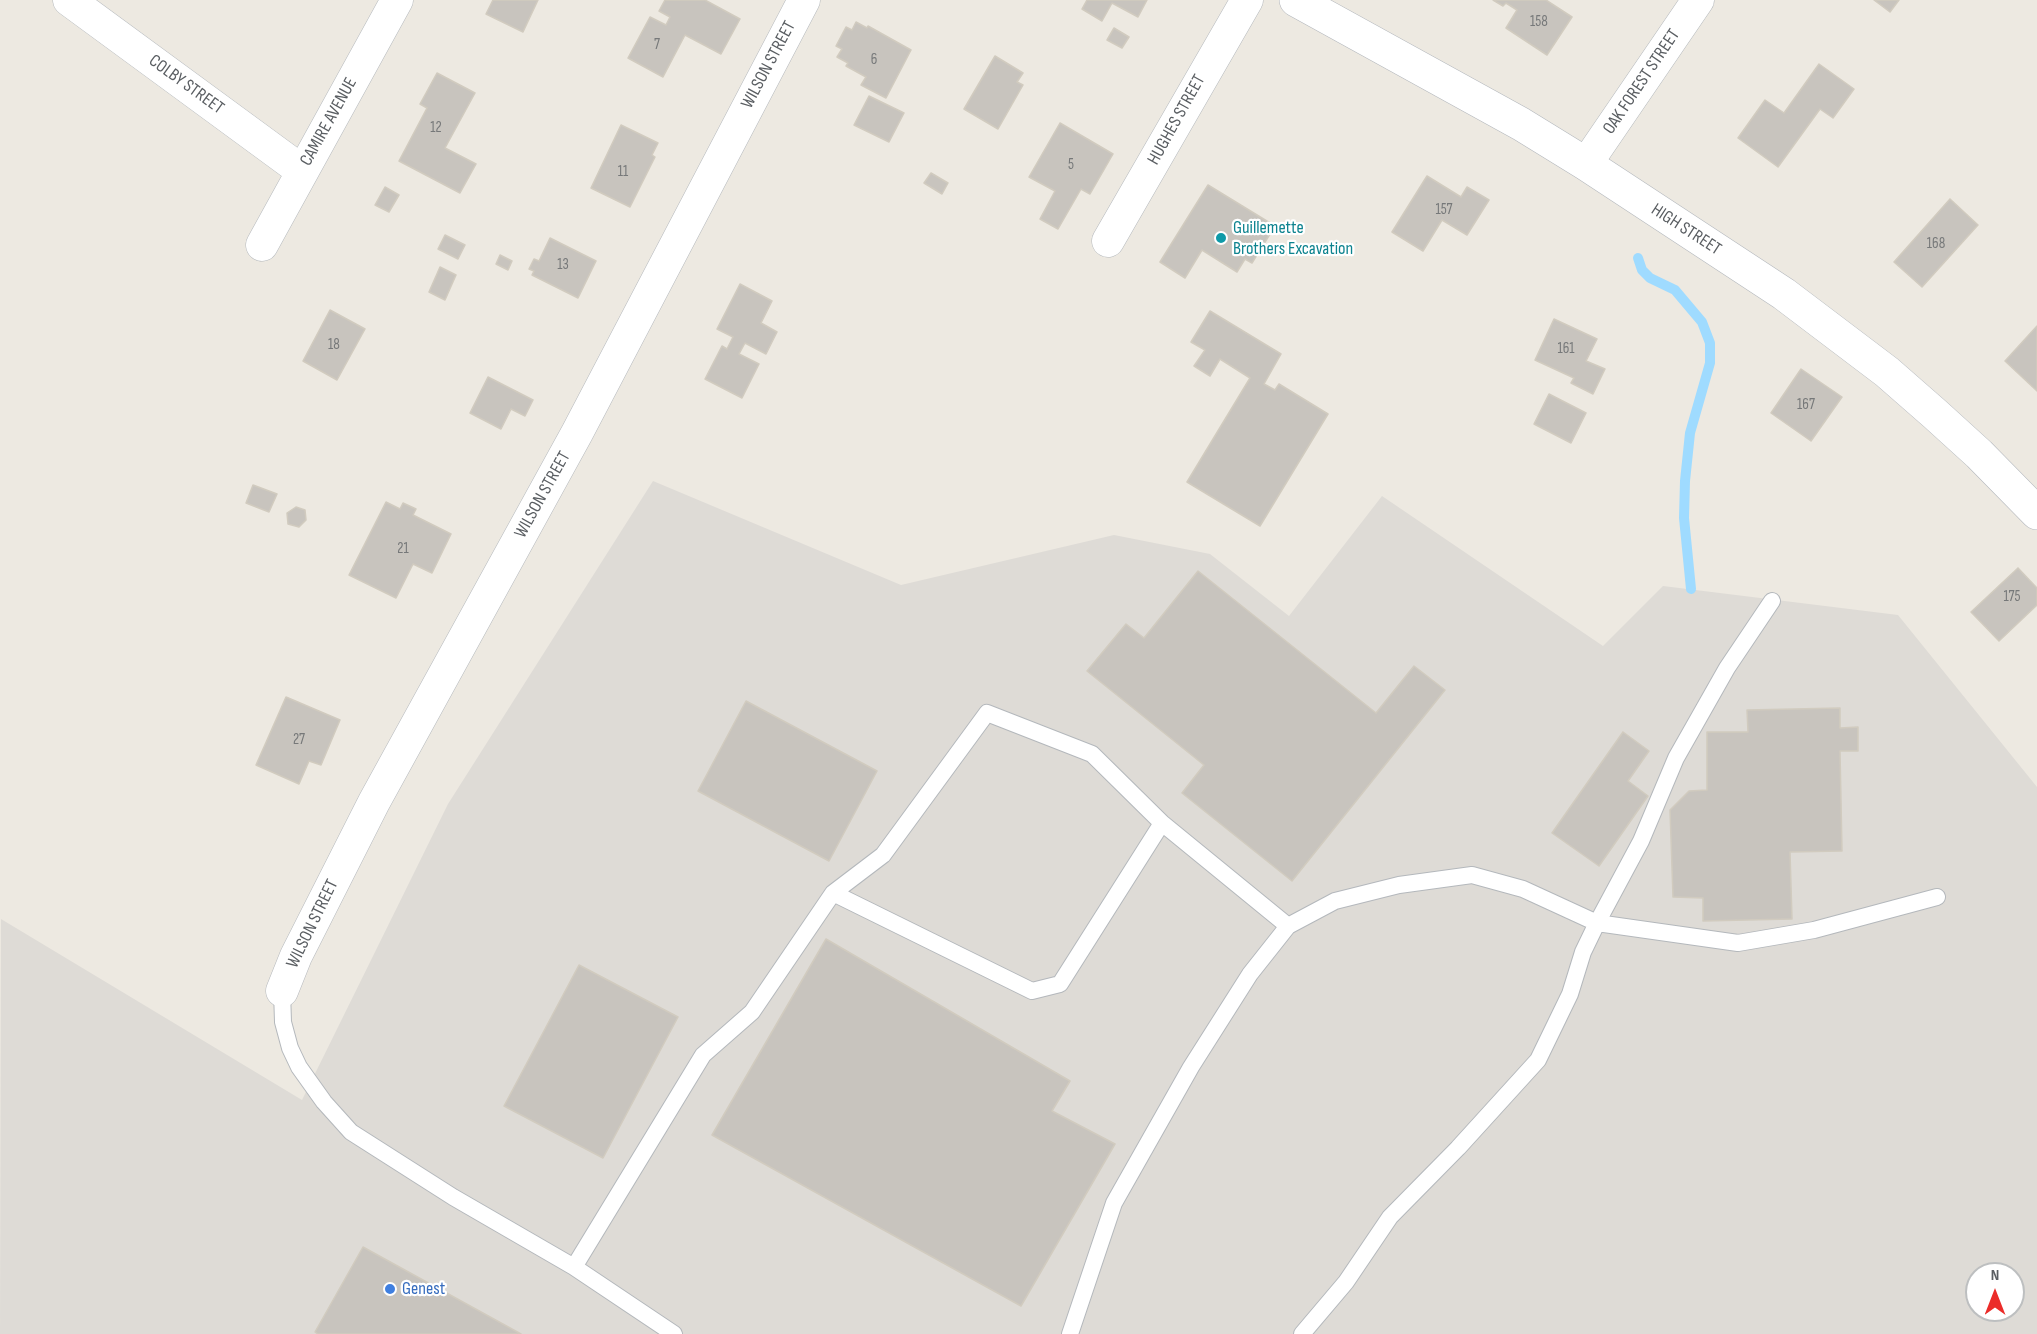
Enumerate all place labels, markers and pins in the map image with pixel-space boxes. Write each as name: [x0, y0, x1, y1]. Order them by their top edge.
place label: Guillemette Brothers Excavation: [1233, 217, 1353, 260]
marker: Guillemette Brothers Excavation: [1214, 231, 1228, 245]
place label: Genest: [402, 1278, 445, 1300]
marker: Genest: [383, 1282, 397, 1296]

